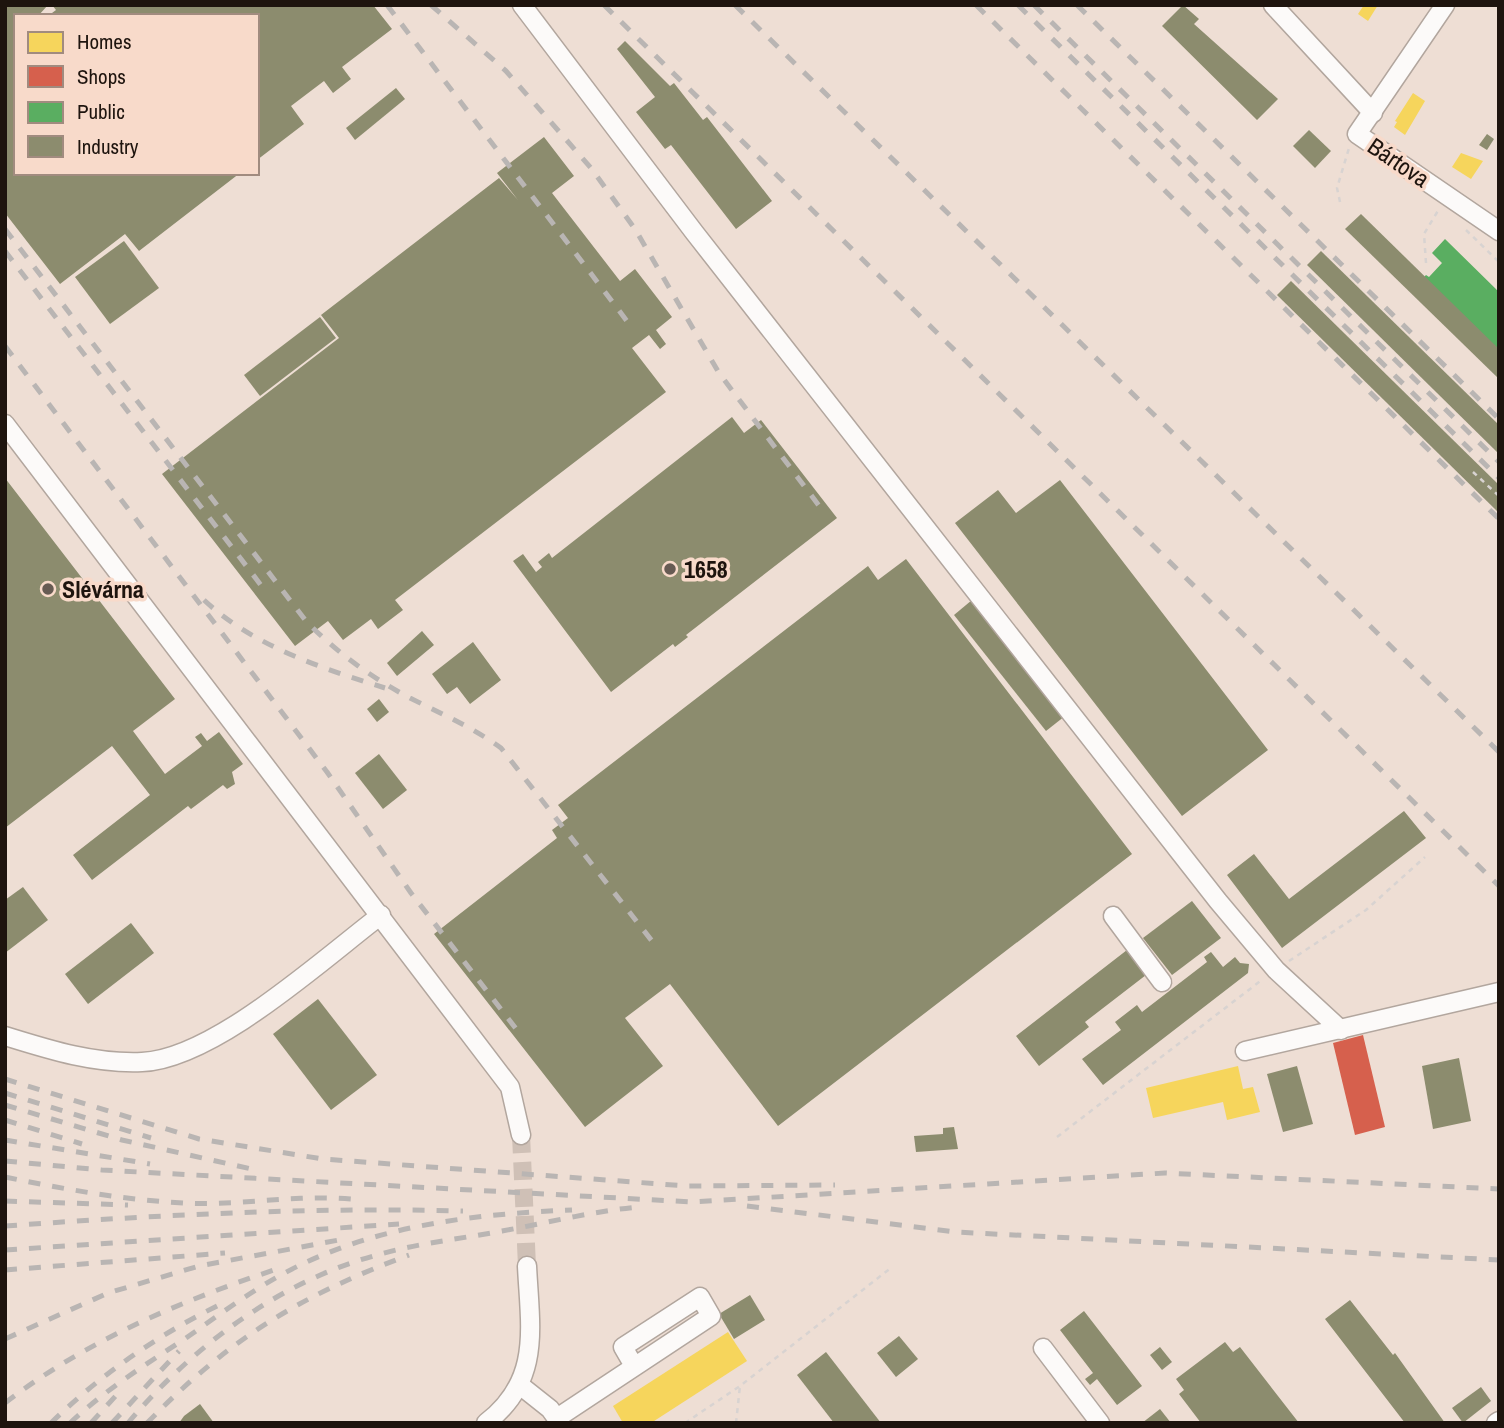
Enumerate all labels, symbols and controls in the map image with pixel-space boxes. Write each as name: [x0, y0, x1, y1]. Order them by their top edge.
legend: [14, 14, 259, 175]
text: Homes: [77, 27, 132, 56]
text: Shops: [77, 62, 126, 91]
text: Public: [77, 97, 125, 126]
street label: Bártova: [1362, 130, 1436, 194]
text: Industry: [77, 132, 139, 161]
place label: 1658: [684, 553, 728, 585]
marker: 1658: [662, 561, 678, 577]
place label: Slévárna: [62, 573, 144, 605]
marker: Slévárna: [40, 581, 56, 597]

